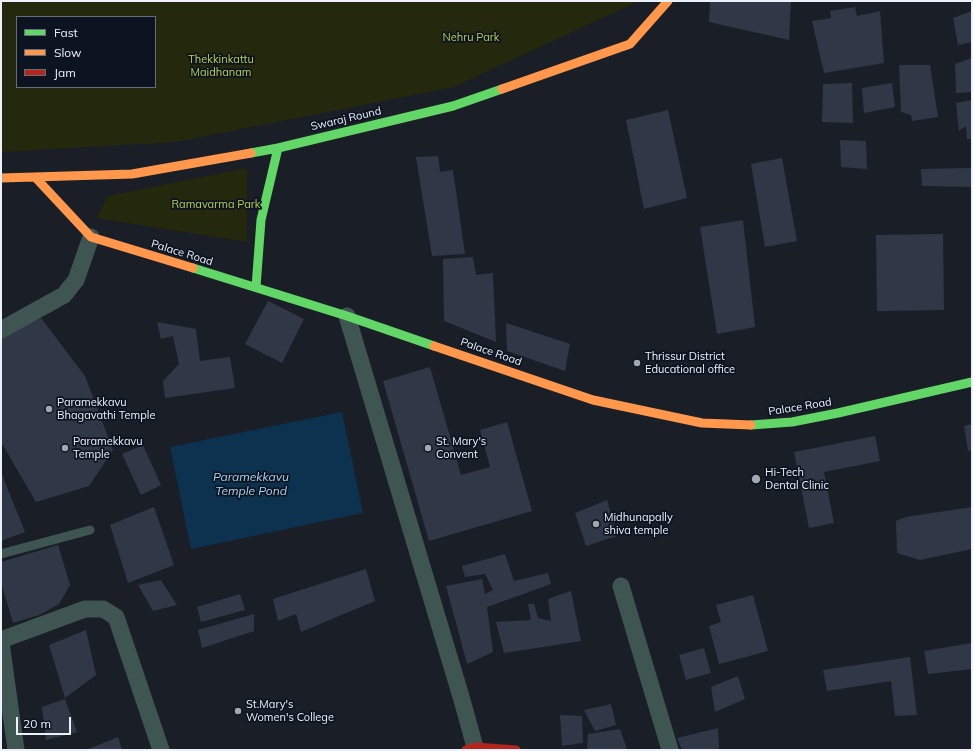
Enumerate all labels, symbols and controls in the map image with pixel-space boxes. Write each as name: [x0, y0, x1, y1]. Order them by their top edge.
legend: [16, 16, 156, 88]
text: Fast: [54, 25, 78, 40]
park label: Nehru Park: [442, 31, 500, 45]
text: Slow: [54, 45, 82, 60]
park label: Thekkinkattu Maidhanam: [188, 53, 254, 79]
text: Jam: [54, 65, 76, 80]
street label: Swaraj Round: [309, 104, 383, 134]
park label: Ramavarma Park: [171, 198, 261, 212]
street label: Palace Road: [150, 237, 214, 269]
street label: Palace Road: [459, 335, 523, 369]
place label: Thrissur District Educational office: [645, 350, 735, 376]
marker: Thrissur District Educational office: [632, 358, 642, 368]
street label: Palace Road: [767, 395, 833, 419]
place label: Paramekkavu Bhagavathi Temple: [57, 396, 155, 422]
marker: Paramekkavu Bhagavathi Temple: [44, 404, 54, 414]
place label: Paramekkavu Temple: [73, 435, 143, 461]
place label: St. Mary's Convent: [436, 435, 486, 461]
marker: Paramekkavu Temple: [60, 443, 70, 453]
marker: St. Mary's Convent: [423, 443, 433, 453]
place label: Hi-Tech Dental Clinic: [765, 466, 829, 492]
water label: Paramekkavu Temple Pond: [213, 470, 289, 498]
marker: Hi-Tech Dental Clinic: [750, 473, 762, 485]
place label: Midhunapally shiva temple: [604, 511, 673, 537]
marker: Midhunapally shiva temple: [591, 519, 601, 529]
place label: St.Mary's Women's College: [246, 698, 334, 724]
marker: St.Mary's Women's College: [233, 706, 243, 716]
scale bar: [18, 709, 73, 735]
text: 20 m: [23, 716, 51, 731]

